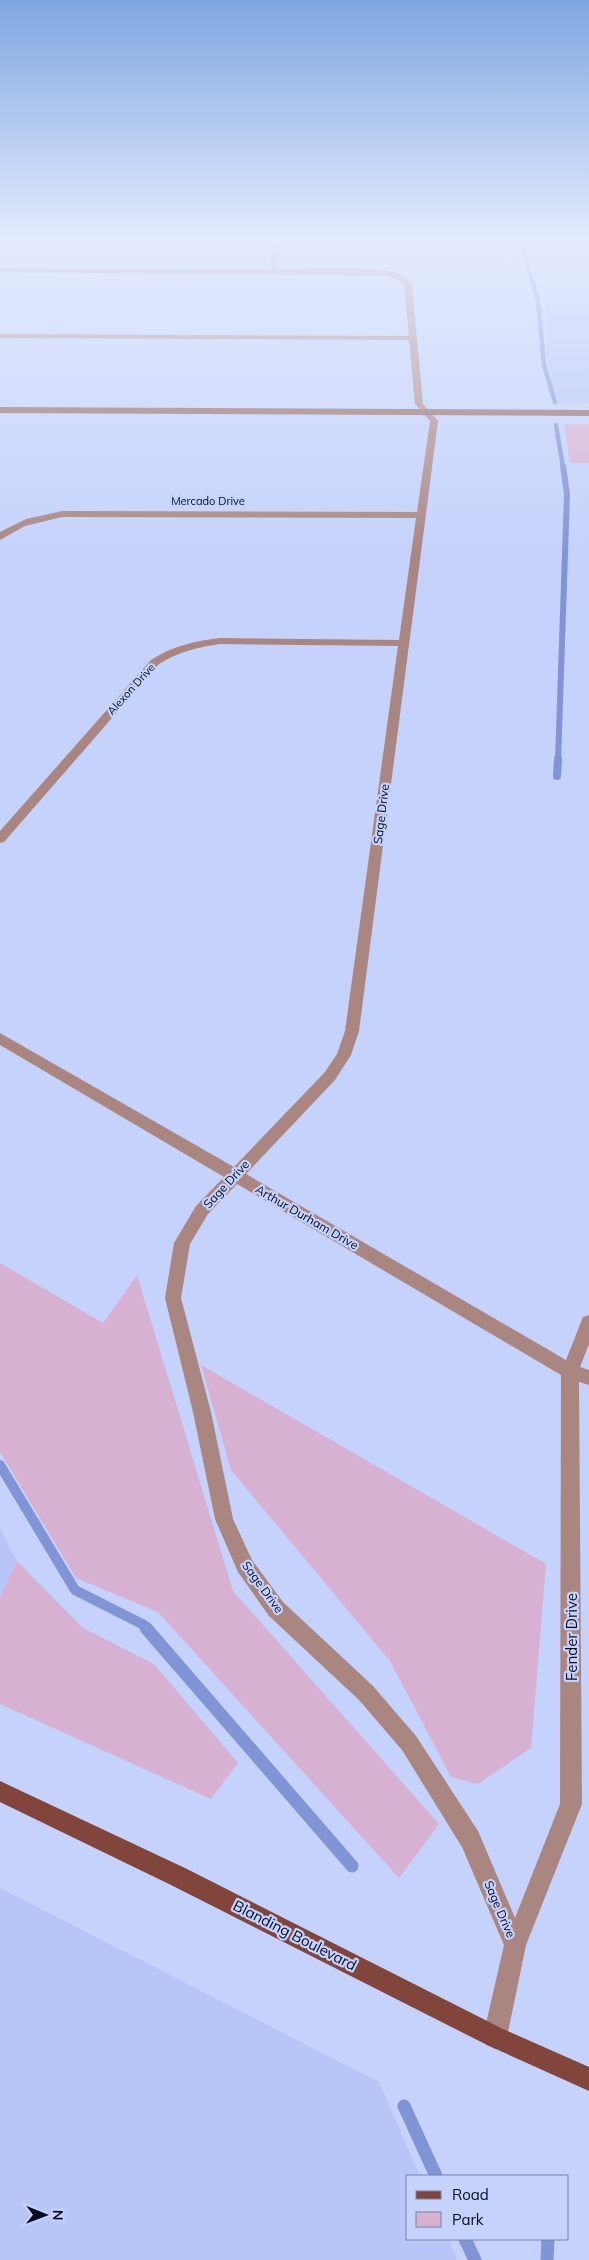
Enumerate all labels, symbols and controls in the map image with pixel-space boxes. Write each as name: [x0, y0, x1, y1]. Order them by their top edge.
street label: Mercado Drive: [171, 494, 245, 508]
street label: Alexon Drive: [104, 660, 158, 718]
street label: Sage Drive: [370, 783, 392, 845]
street label: Sage Drive: [200, 1157, 252, 1211]
street label: Arthur Durham Drive: [253, 1181, 361, 1253]
street label: Sage Drive: [239, 1558, 287, 1616]
street label: Fender Drive: [562, 1593, 581, 1681]
street label: Sage Drive: [481, 1878, 519, 1940]
street label: Blanding Boulevard: [230, 1896, 360, 1974]
legend: [406, 2175, 569, 2240]
text: Road: [452, 2185, 489, 2204]
north arrow: [20, 2190, 70, 2240]
text: N: [49, 2210, 67, 2221]
text: Park: [452, 2210, 484, 2229]

